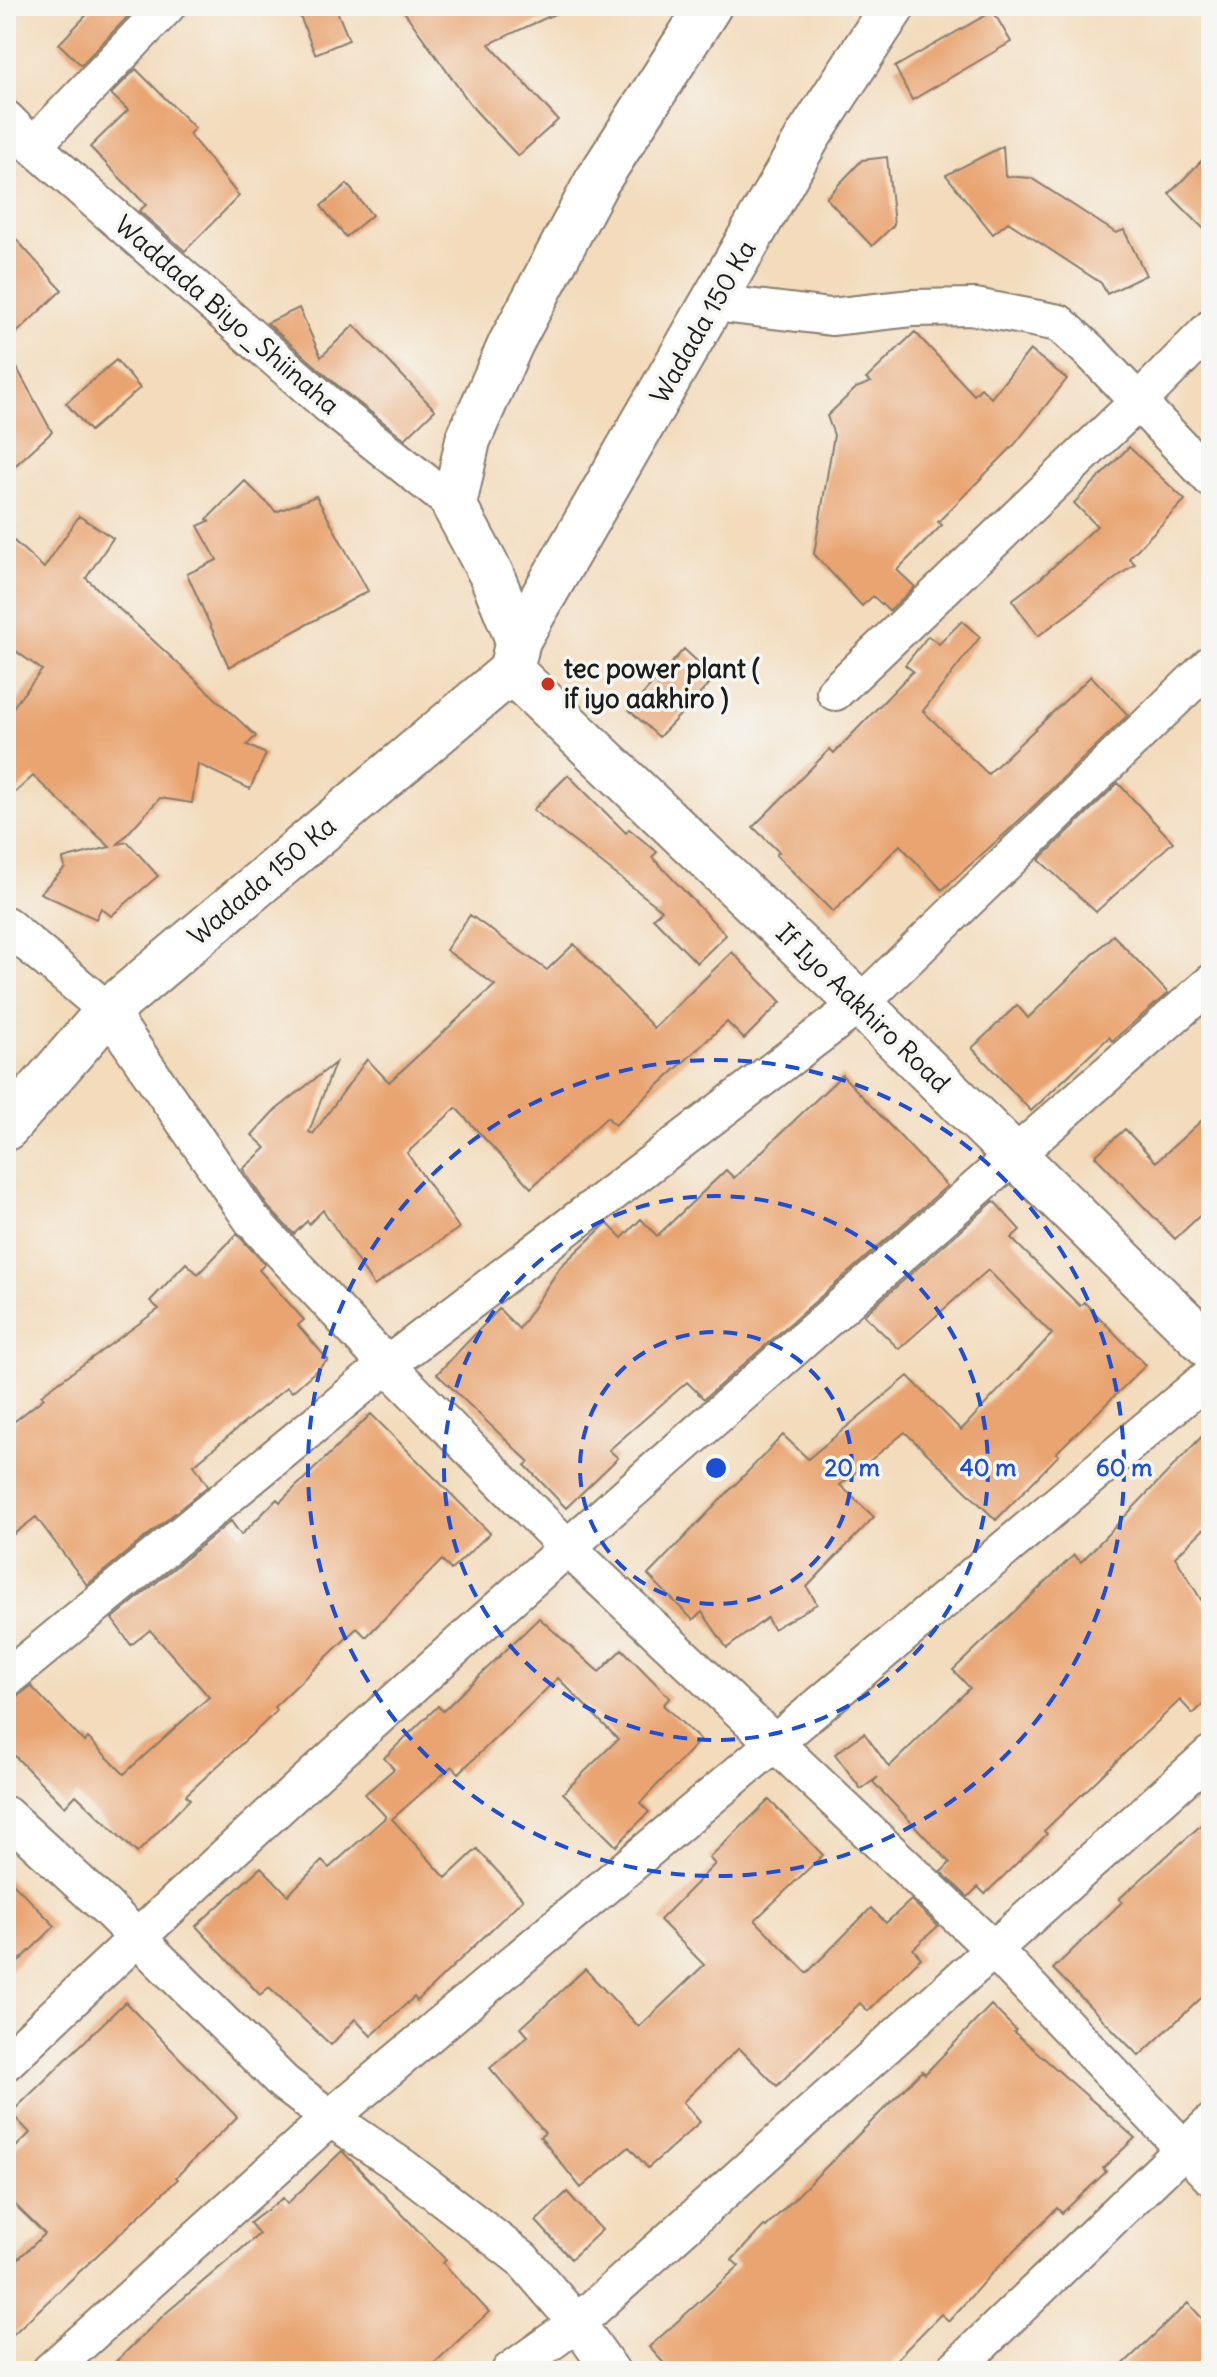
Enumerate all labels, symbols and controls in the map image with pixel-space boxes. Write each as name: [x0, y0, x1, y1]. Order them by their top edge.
street label: Waddada Biyo_Shiinaha: [108, 208, 347, 421]
street label: Wadada 150 Ka: [642, 234, 763, 409]
place label: tec power plant ( if iyo aakhiro ): [564, 652, 760, 715]
marker: tec power plant ( if iyo aakhiro ): [539, 675, 557, 693]
street label: Wadada 150 Ka: [181, 809, 342, 952]
street label: If Iyo Aakhiro Road: [769, 916, 957, 1099]
text: 20 m: [824, 1452, 880, 1482]
text: 40 m: [960, 1452, 1016, 1482]
text: 60 m: [1096, 1452, 1152, 1482]
centre of rings: [702, 1454, 730, 1482]

